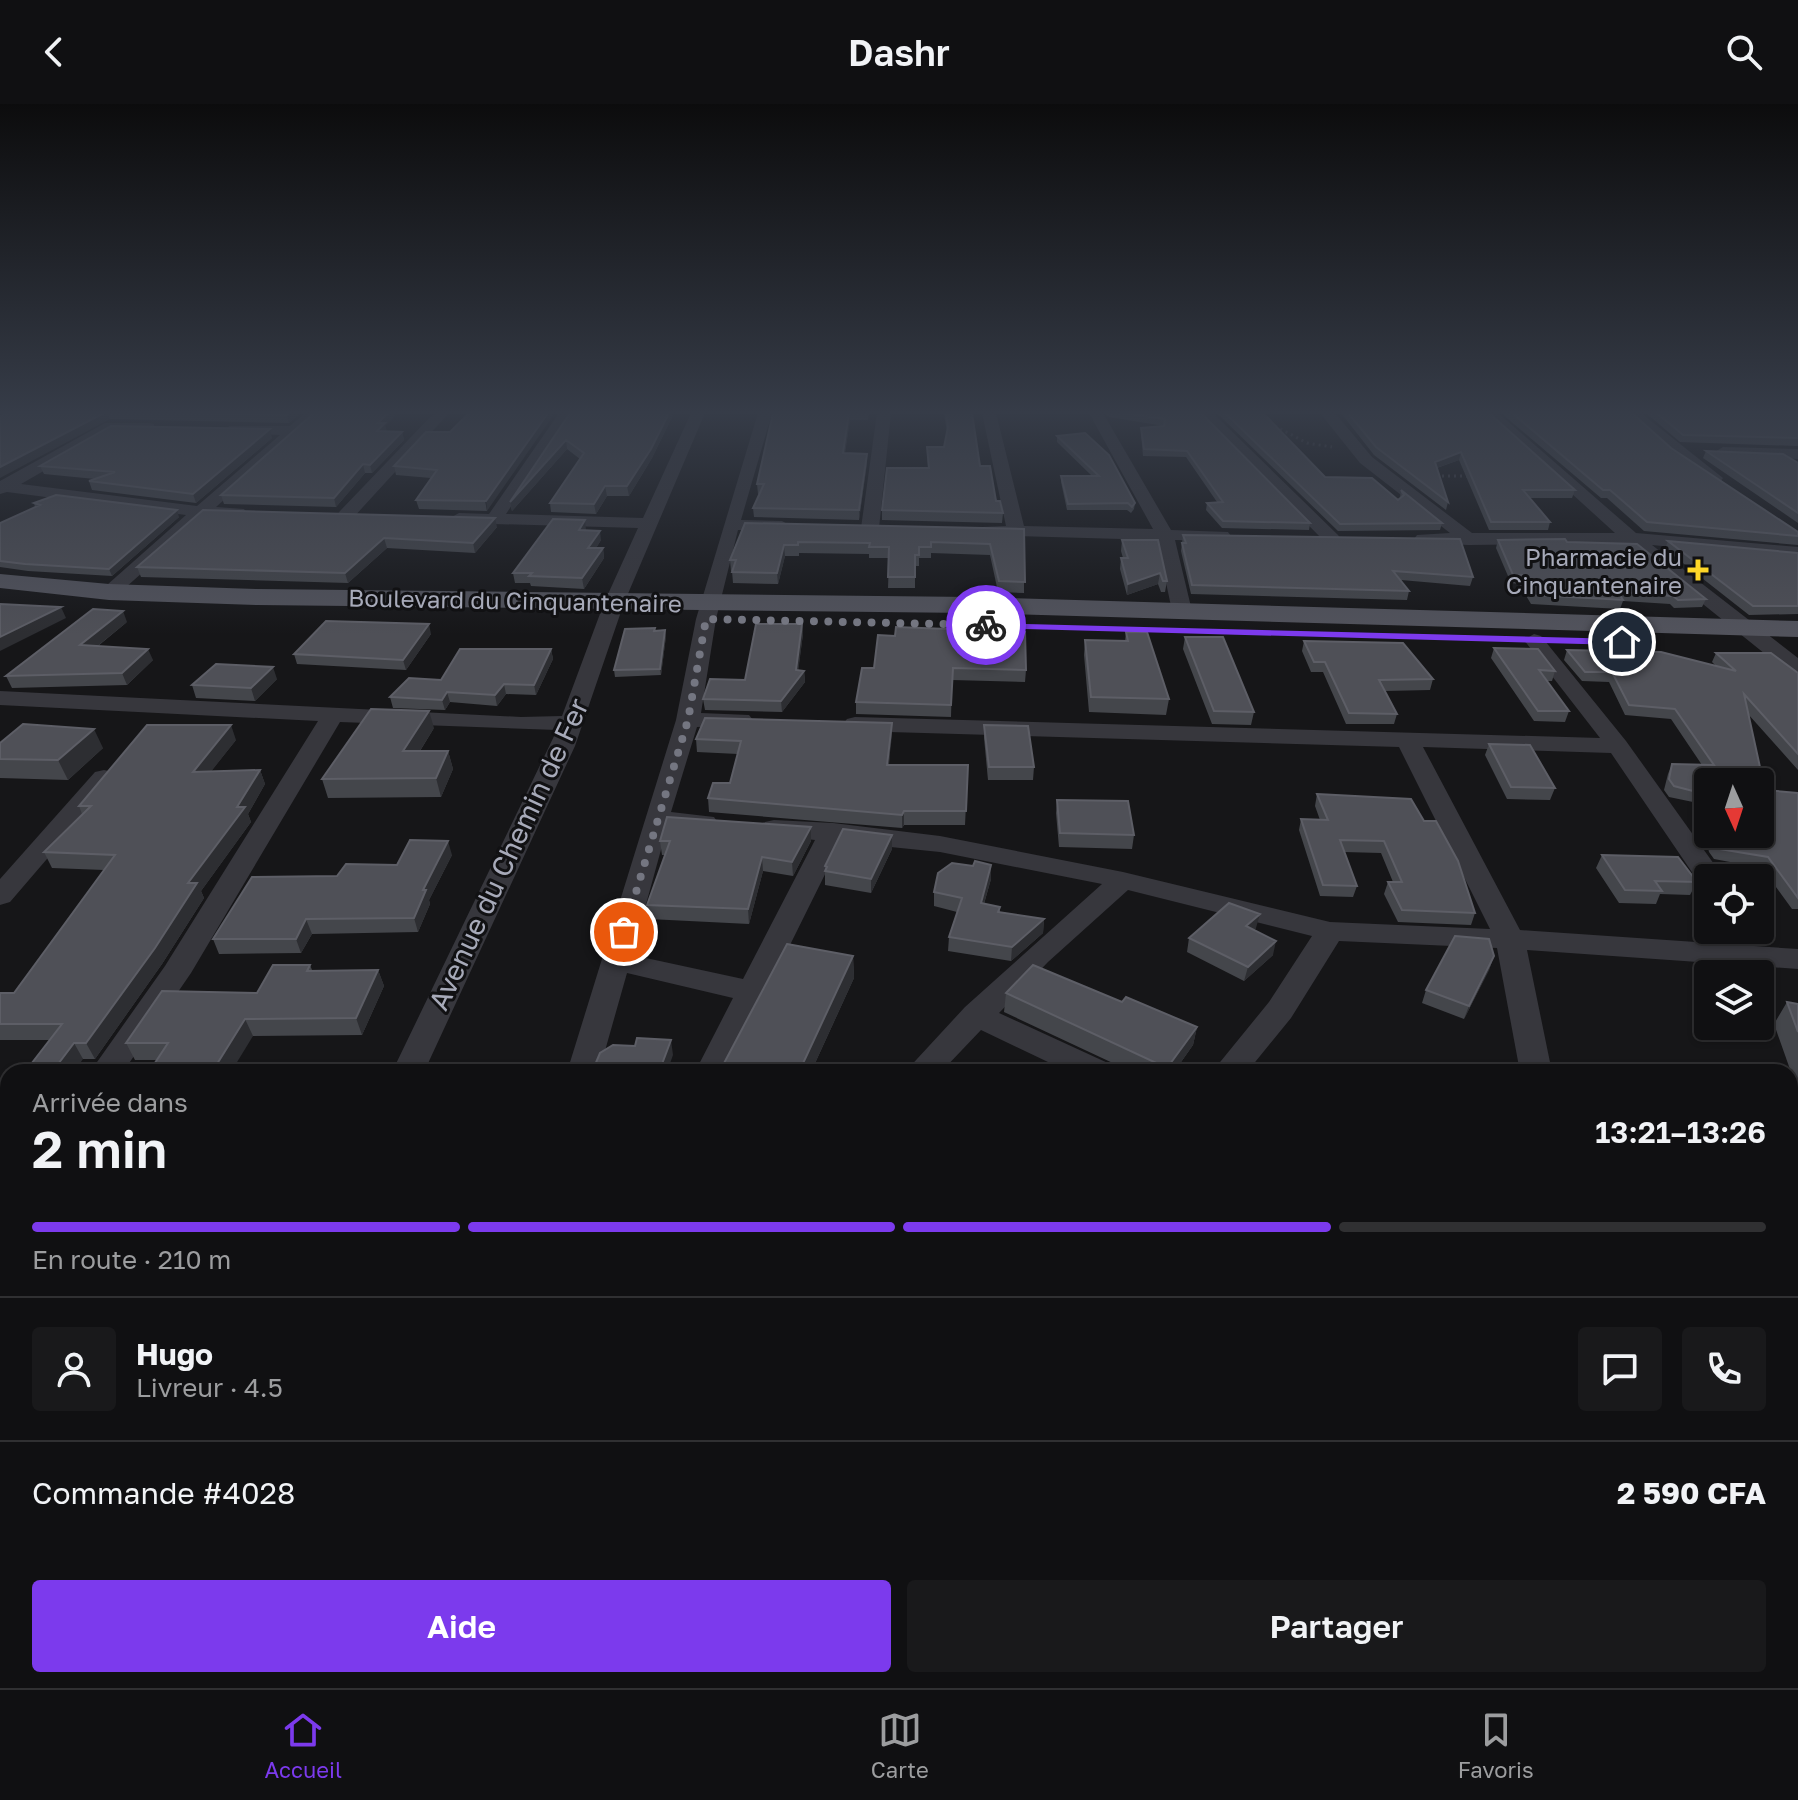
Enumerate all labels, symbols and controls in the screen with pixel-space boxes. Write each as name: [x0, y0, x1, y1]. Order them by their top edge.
icon: back: [32, 30, 76, 74]
icon: search: [1722, 30, 1766, 74]
text: Dashr: [848, 31, 950, 74]
place label: Pharmacie du Cinquantenaire: [1506, 542, 1682, 599]
marker: Pharmacie du Cinquantenaire: [1689, 561, 1707, 579]
street label: Boulevard du Cinquantenaire: [348, 583, 682, 617]
courier: [946, 585, 1026, 665]
icon: bike: [964, 603, 1008, 647]
pin: [1588, 608, 1656, 676]
icon: home: [1600, 620, 1644, 664]
street label: Avenue du Chemin de Fer: [421, 693, 595, 1015]
north arrow: [1694, 768, 1774, 848]
map controls: [1694, 768, 1774, 1040]
button: locate: [1694, 864, 1774, 944]
pin: [590, 898, 658, 966]
icon: bag: [602, 910, 646, 954]
button: layers: [1694, 960, 1774, 1040]
text: Arrivée dans: [32, 1087, 188, 1118]
text: 13:21–13:26: [1595, 1114, 1766, 1150]
text: 2 min: [32, 1117, 167, 1179]
text: En route · 210 m: [32, 1244, 231, 1275]
button: person: [32, 1327, 116, 1411]
button: chat: [1578, 1327, 1662, 1411]
button: phone: [1682, 1327, 1766, 1411]
text: Hugo: [136, 1336, 213, 1372]
text: Livreur · 4.5: [136, 1372, 283, 1403]
text: Commande #4028: [32, 1475, 295, 1511]
text: 2 590 CFA: [1617, 1475, 1766, 1511]
button: Aide: [32, 1580, 891, 1672]
button: Partager: [907, 1580, 1766, 1672]
tab: Accueil: [264, 1708, 342, 1783]
tab: Carte: [871, 1708, 929, 1783]
tab: Favoris: [1458, 1708, 1534, 1783]

